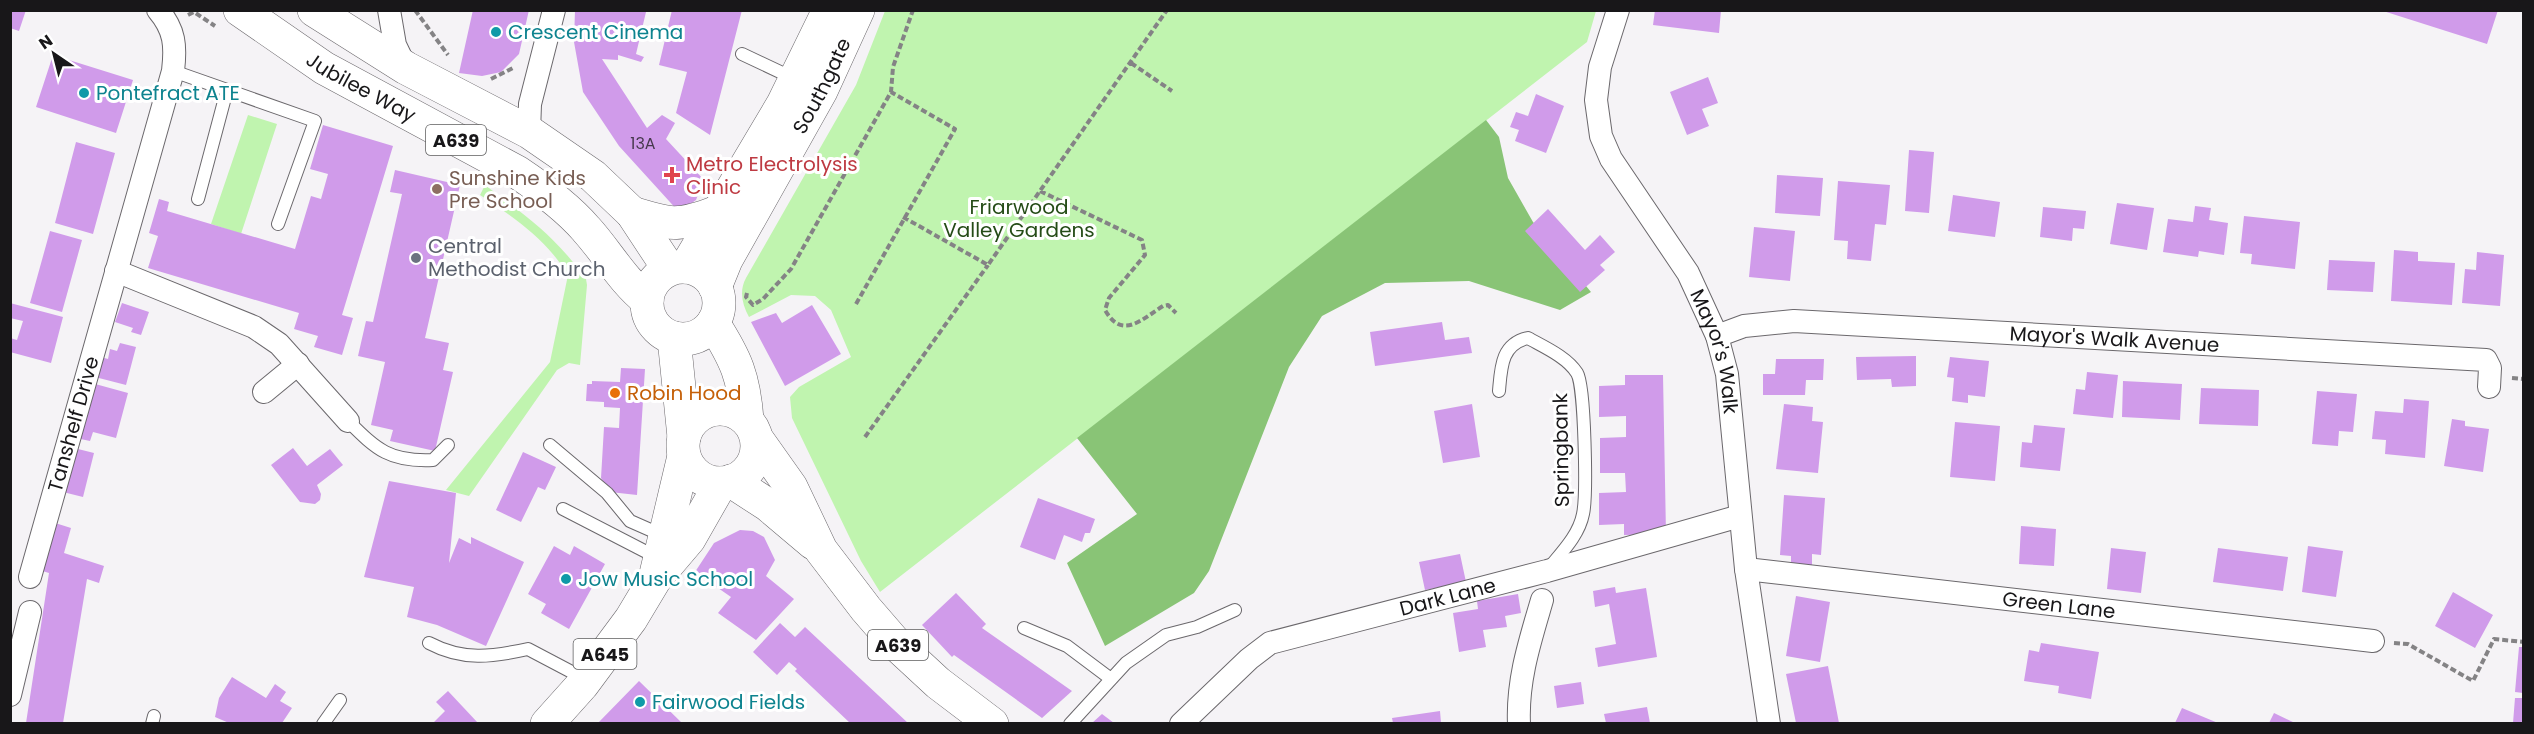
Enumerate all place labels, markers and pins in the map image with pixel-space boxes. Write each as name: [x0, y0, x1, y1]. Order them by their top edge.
place label: Crescent Cinema: [508, 18, 683, 46]
marker: Crescent Cinema: [489, 25, 503, 39]
place label: Pontefract ATE: [96, 79, 240, 107]
marker: Pontefract ATE: [77, 86, 91, 100]
place label: Metro Electrolysis Clinic: [686, 150, 858, 201]
place label: Sunshine Kids Pre School: [449, 164, 586, 215]
marker: Metro Electrolysis Clinic: [663, 166, 681, 184]
marker: Sunshine Kids Pre School: [430, 182, 444, 196]
place label: Central Methodist Church: [428, 232, 605, 283]
marker: Central Methodist Church: [409, 251, 423, 265]
place label: Robin Hood: [627, 379, 742, 407]
marker: Robin Hood: [608, 386, 622, 400]
place label: Jow Music School: [578, 565, 753, 593]
marker: Jow Music School: [559, 572, 573, 586]
place label: Fairwood Fields: [652, 688, 805, 716]
marker: Fairwood Fields: [633, 695, 647, 709]

